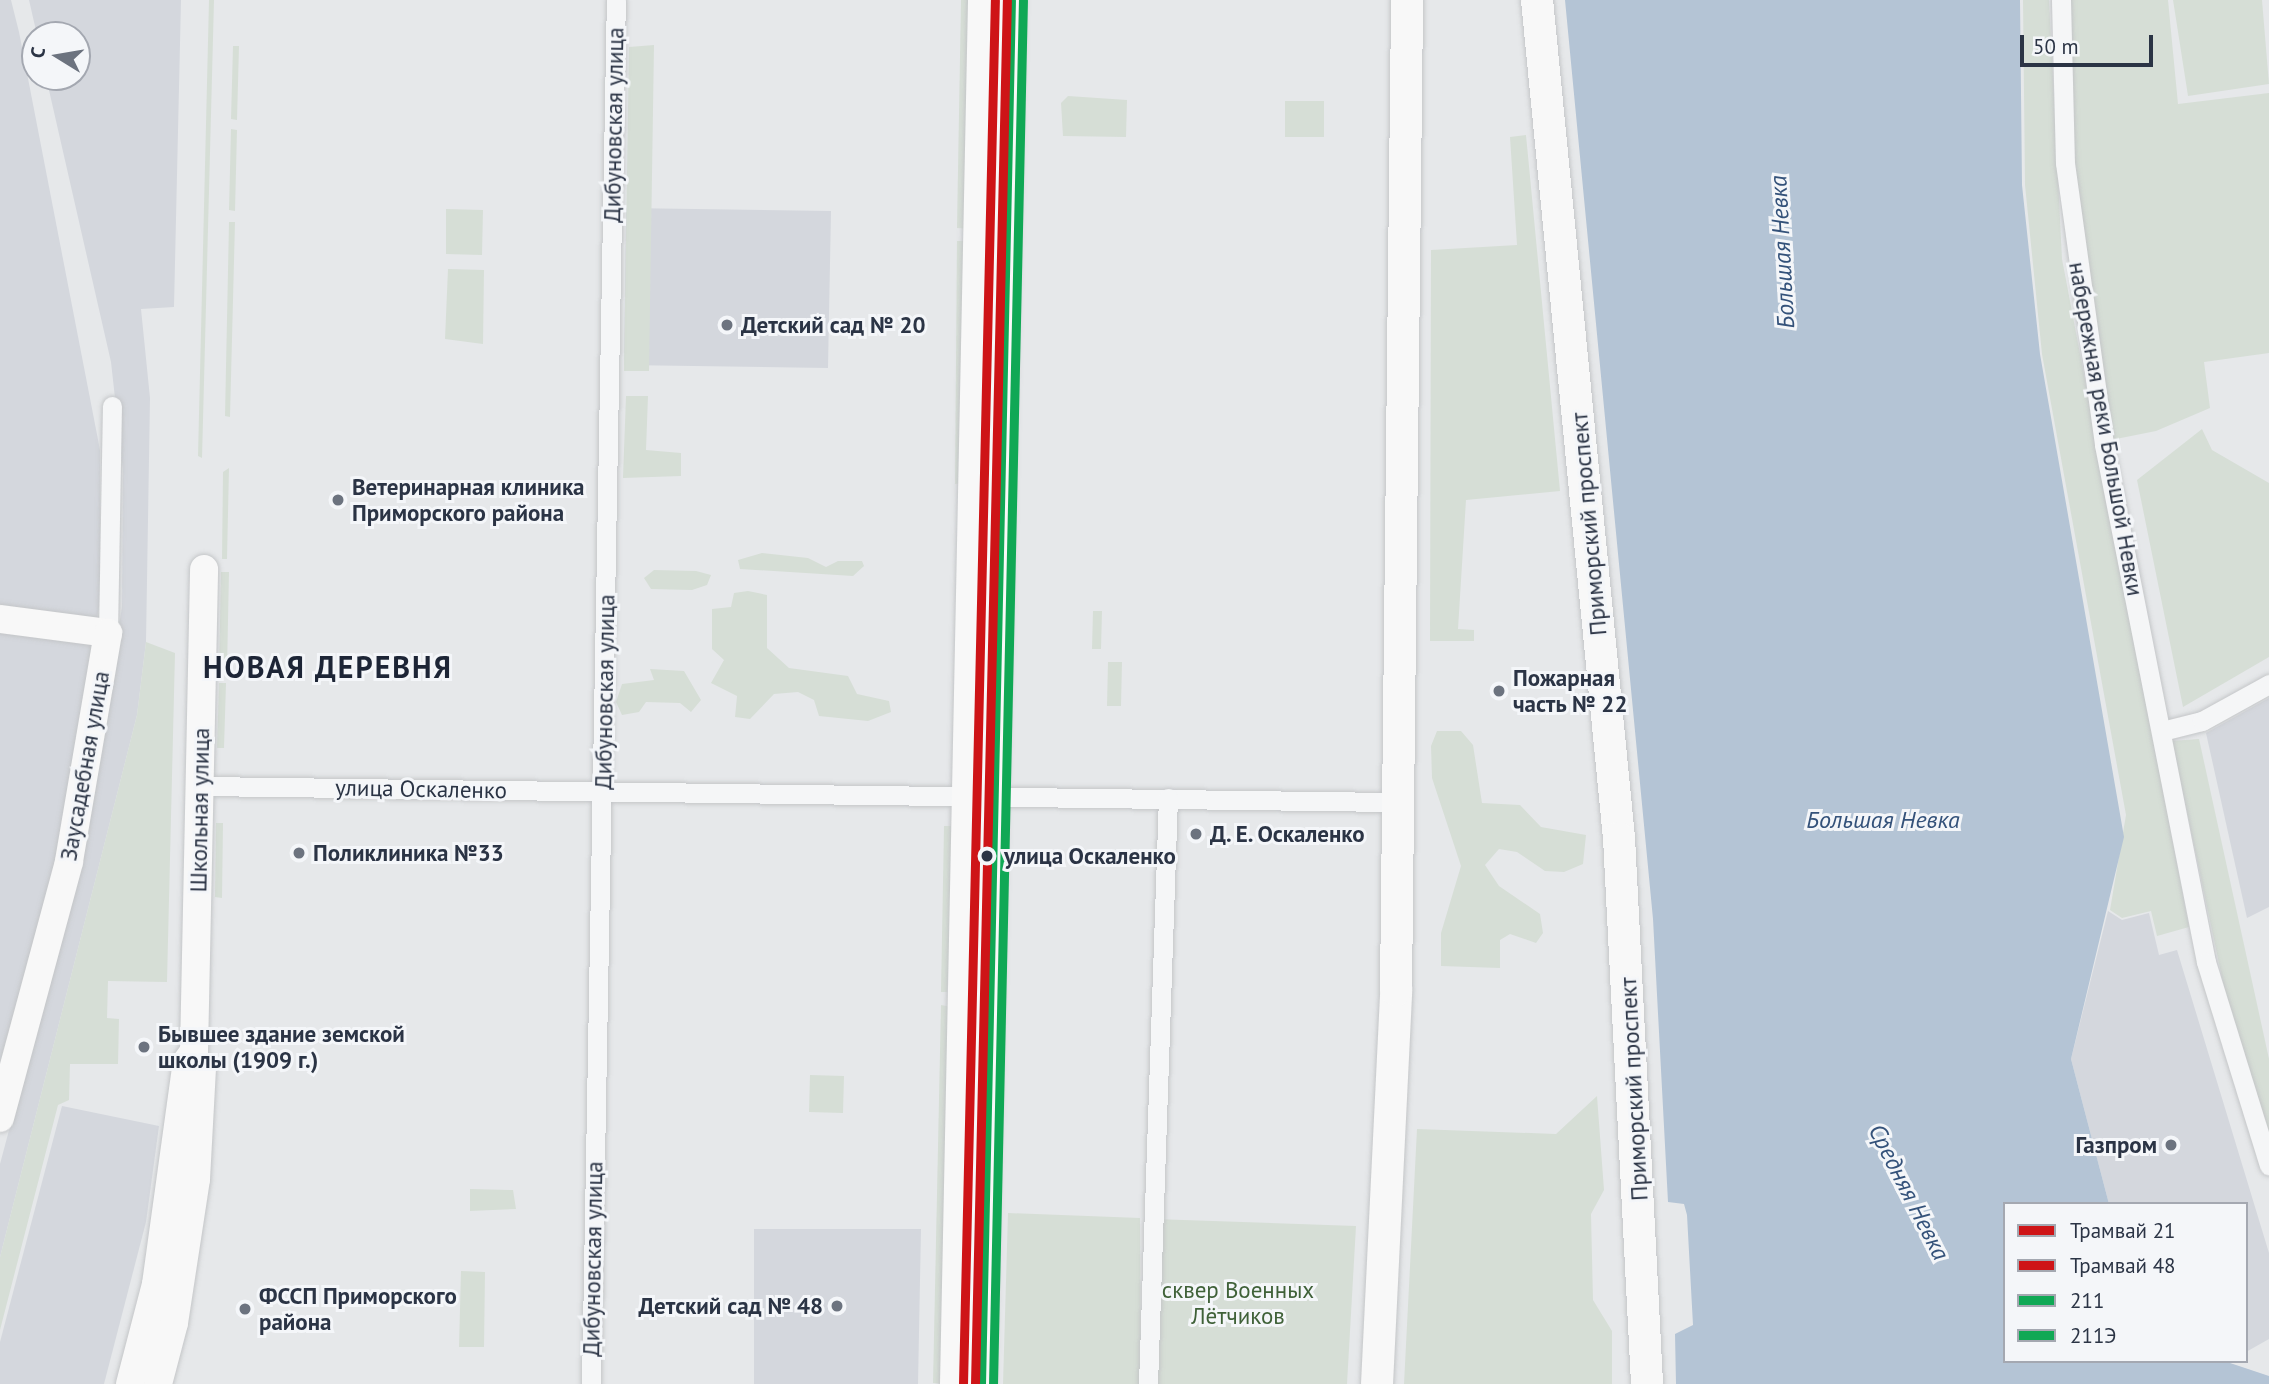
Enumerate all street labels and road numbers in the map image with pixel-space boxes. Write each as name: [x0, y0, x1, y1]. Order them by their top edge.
street label: Дибуновская улица: [598, 27, 630, 223]
street label: набережная реки Большой Невки: [2063, 260, 2149, 598]
street label: Приморский проспект: [1565, 411, 1613, 637]
street label: Дибуновская улица: [589, 594, 621, 790]
street label: Заусадебная улица: [55, 669, 115, 863]
street label: Школьная улица: [185, 727, 215, 893]
street label: улица Оскаленко: [335, 774, 507, 804]
street label: Приморский проспект: [1614, 976, 1654, 1202]
street label: Дибуновская улица: [577, 1161, 609, 1357]

